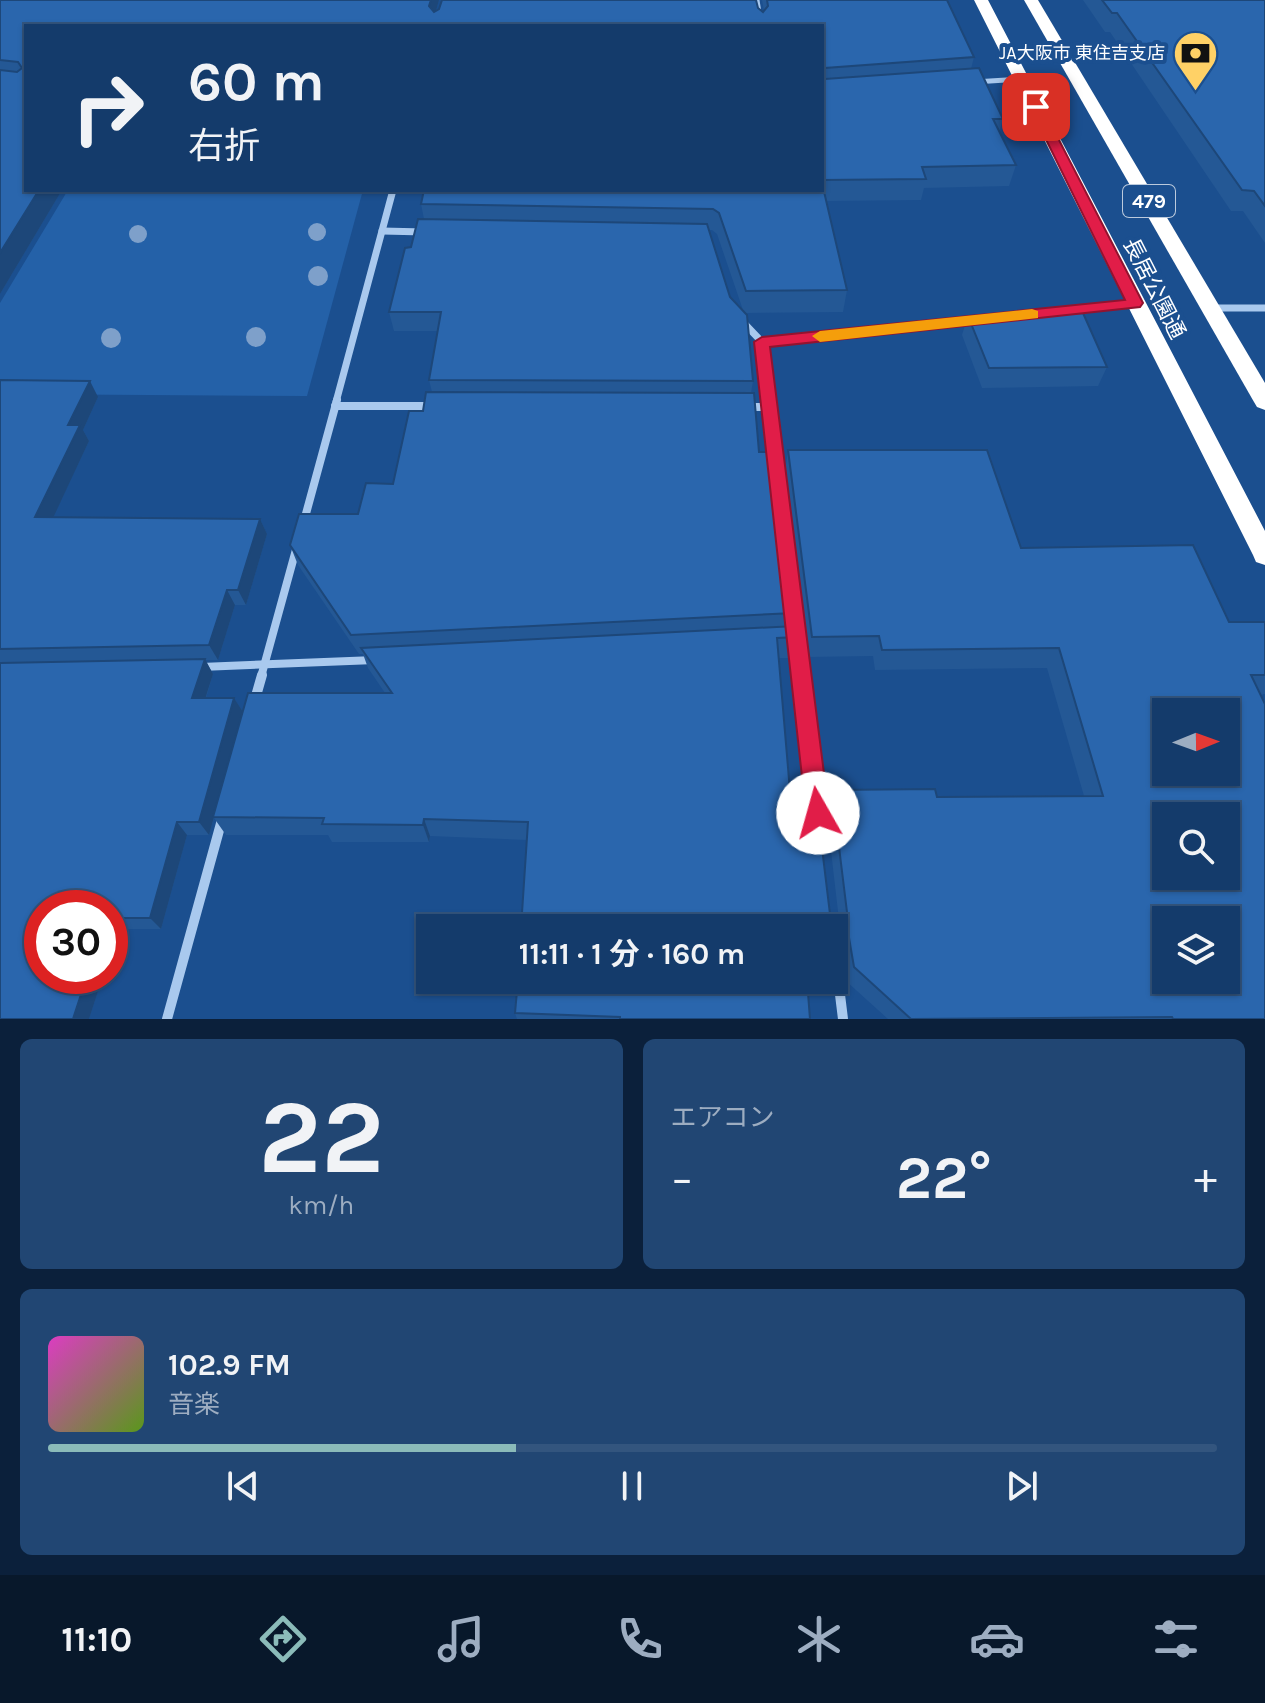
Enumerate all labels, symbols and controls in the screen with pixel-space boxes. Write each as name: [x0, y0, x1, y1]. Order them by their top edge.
bank icon: JA大阪市 東住吉支店: [1172, 29, 1220, 92]
place label: JA大阪市 東住吉支店: [999, 42, 1165, 64]
text: 60 m: [188, 49, 325, 114]
icon: right: [56, 56, 160, 160]
pin: [1002, 73, 1070, 141]
icon: arrive: [1014, 85, 1058, 129]
text: 右折: [188, 125, 260, 167]
road number: 479: [1123, 185, 1175, 217]
street label: 長居公園通: [1118, 234, 1191, 343]
north arrow: [1152, 698, 1240, 786]
map controls: [1152, 698, 1240, 994]
position arrow: [776, 771, 860, 855]
button: search: [1152, 802, 1240, 890]
speed limit sign: 30: [24, 890, 128, 994]
button: layers: [1152, 906, 1240, 994]
text: 11:11 · 1 分 · 160 m: [519, 936, 745, 972]
text: 22: [258, 1077, 384, 1198]
text: エアコン: [671, 1102, 775, 1133]
text: 22°: [896, 1143, 992, 1213]
text: −: [671, 1153, 694, 1204]
text: +: [1194, 1153, 1217, 1204]
text: km/h: [288, 1190, 354, 1221]
text: 102.9 FM: [168, 1347, 291, 1383]
text: 音楽: [168, 1389, 220, 1420]
icon: previous: [221, 1464, 265, 1508]
icon: pause: [610, 1464, 654, 1508]
icon: next: [1000, 1464, 1044, 1508]
icon: directions: [255, 1611, 311, 1667]
icon: music: [433, 1611, 489, 1667]
icon: phone: [612, 1611, 668, 1667]
icon: climate: [791, 1611, 847, 1667]
icon: car: [969, 1611, 1025, 1667]
icon: filters: [1148, 1611, 1204, 1667]
text: 11:10: [61, 1618, 132, 1660]

